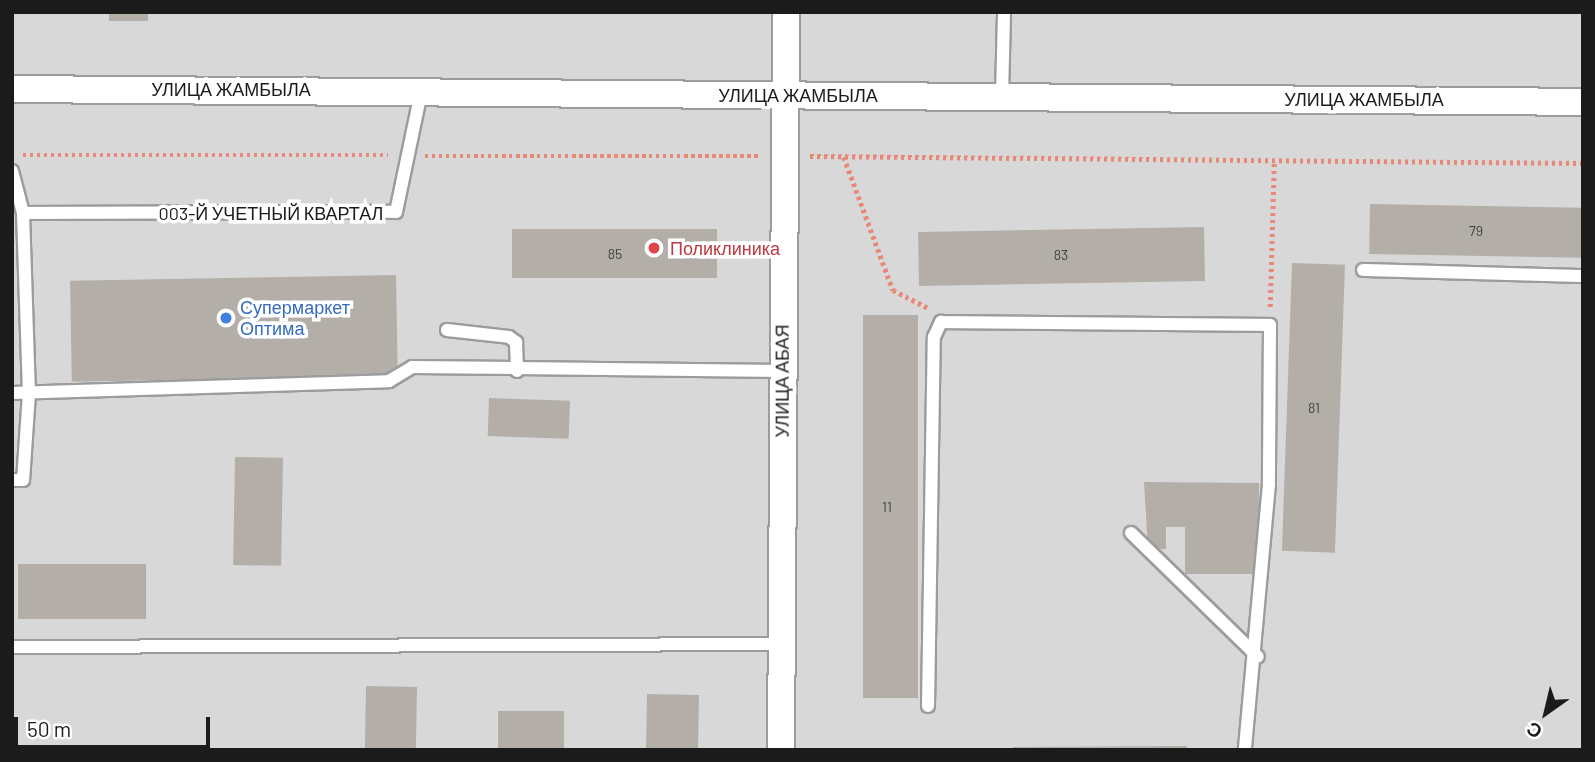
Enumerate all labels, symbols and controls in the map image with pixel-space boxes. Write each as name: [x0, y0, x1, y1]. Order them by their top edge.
street label: УЛИЦА ЖАМБЫЛА: [151, 78, 311, 100]
street label: УЛИЦА ЖАМБЫЛА: [718, 84, 878, 106]
street label: УЛИЦА ЖАМБЫЛА: [1284, 88, 1444, 110]
street label: 003-Й УЧЕТНЫЙ КВАРТАЛ: [159, 202, 383, 224]
house number: 79: [1469, 223, 1483, 239]
place label: Поликлиника: [670, 237, 780, 259]
marker: Поликлиника: [644, 238, 664, 258]
house number: 85: [608, 246, 622, 262]
house number: 83: [1054, 247, 1068, 263]
place label: Супермаркет Оптима: [240, 297, 350, 340]
marker: Супермаркет Оптима: [218, 310, 234, 326]
street label: УЛИЦА АБАЯ: [771, 325, 793, 437]
house number: 81: [1308, 400, 1320, 416]
house number: 11: [882, 499, 892, 515]
north arrow: [1511, 678, 1581, 748]
scale bar: [18, 702, 214, 746]
text: 50 m: [27, 716, 71, 741]
text: С: [1522, 717, 1546, 744]

